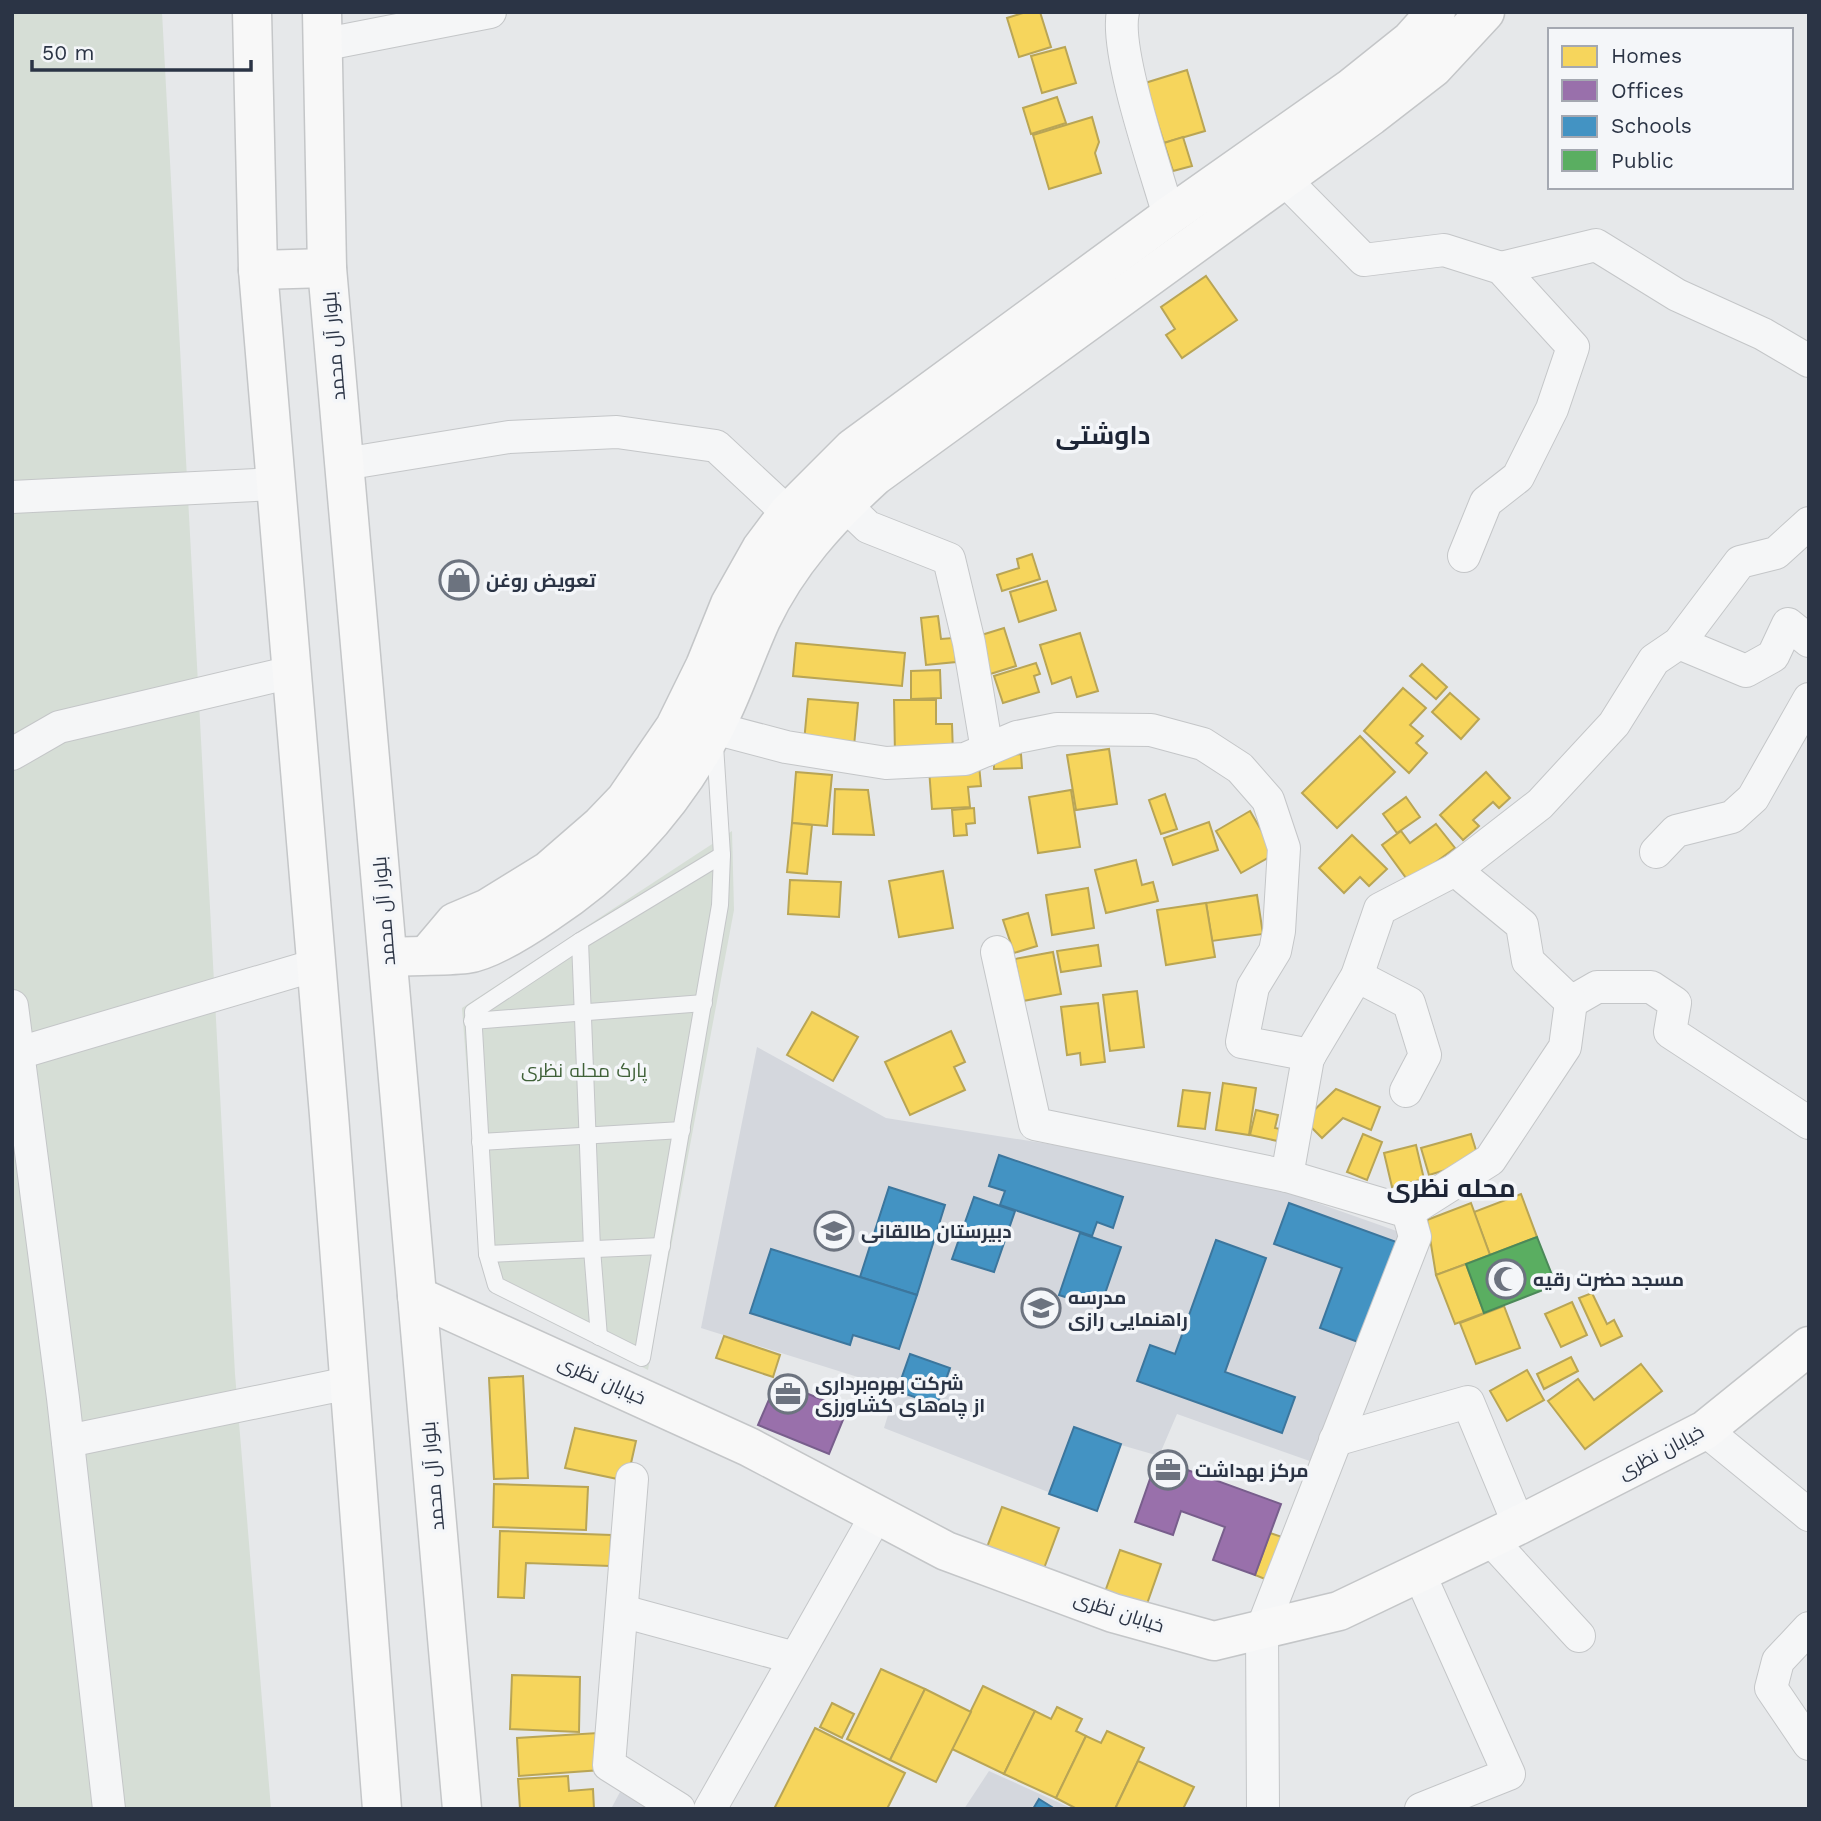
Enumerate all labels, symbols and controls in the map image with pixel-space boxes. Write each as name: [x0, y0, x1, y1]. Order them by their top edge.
scale bar: [32, 28, 250, 72]
legend: [1548, 28, 1793, 189]
text: 50 m: [42, 40, 94, 65]
text: Homes: [1611, 43, 1682, 68]
text: Offices: [1611, 78, 1684, 103]
text: Schools: [1611, 113, 1692, 138]
text: Public: [1611, 148, 1674, 173]
street label: بلوار آل محمد: [318, 291, 350, 401]
district label: داوشتی: [1056, 420, 1150, 451]
shop icon: تعویض روغن: [438, 559, 480, 601]
place label: تعویض روغن: [486, 569, 597, 592]
street label: بلوار آل محمد: [368, 856, 400, 966]
park label: پارک محله نظری: [521, 1059, 647, 1083]
district label: محله نظری: [1386, 1173, 1516, 1203]
school or university icon: دبیرستان طالقانی: [813, 1210, 855, 1252]
place label: دبیرستان طالقانی: [861, 1220, 1012, 1243]
mosque icon: مسجد حضرت رقیه: [1485, 1258, 1527, 1300]
place label: مسجد حضرت رقیه: [1533, 1268, 1684, 1291]
place label: مدرسه راهنمایی رازی: [1068, 1286, 1188, 1332]
school or university icon: مدرسه راهنمایی رازی: [1020, 1287, 1062, 1329]
street label: خیابان نظری: [555, 1350, 649, 1410]
place label: شرکت بهره‌برداری از چاه‌های کشاورزی: [815, 1372, 985, 1419]
office icon: شرکت بهره‌برداری از چاه‌های کشاورزی: [767, 1373, 809, 1415]
street label: خیابان نظری: [1614, 1420, 1708, 1484]
street label: بلوار آل محمد: [417, 1421, 449, 1531]
office icon: مرکز بهداشت: [1147, 1449, 1189, 1491]
place label: مرکز بهداشت: [1195, 1459, 1309, 1482]
street label: خیابان نظری: [1071, 1587, 1167, 1637]

